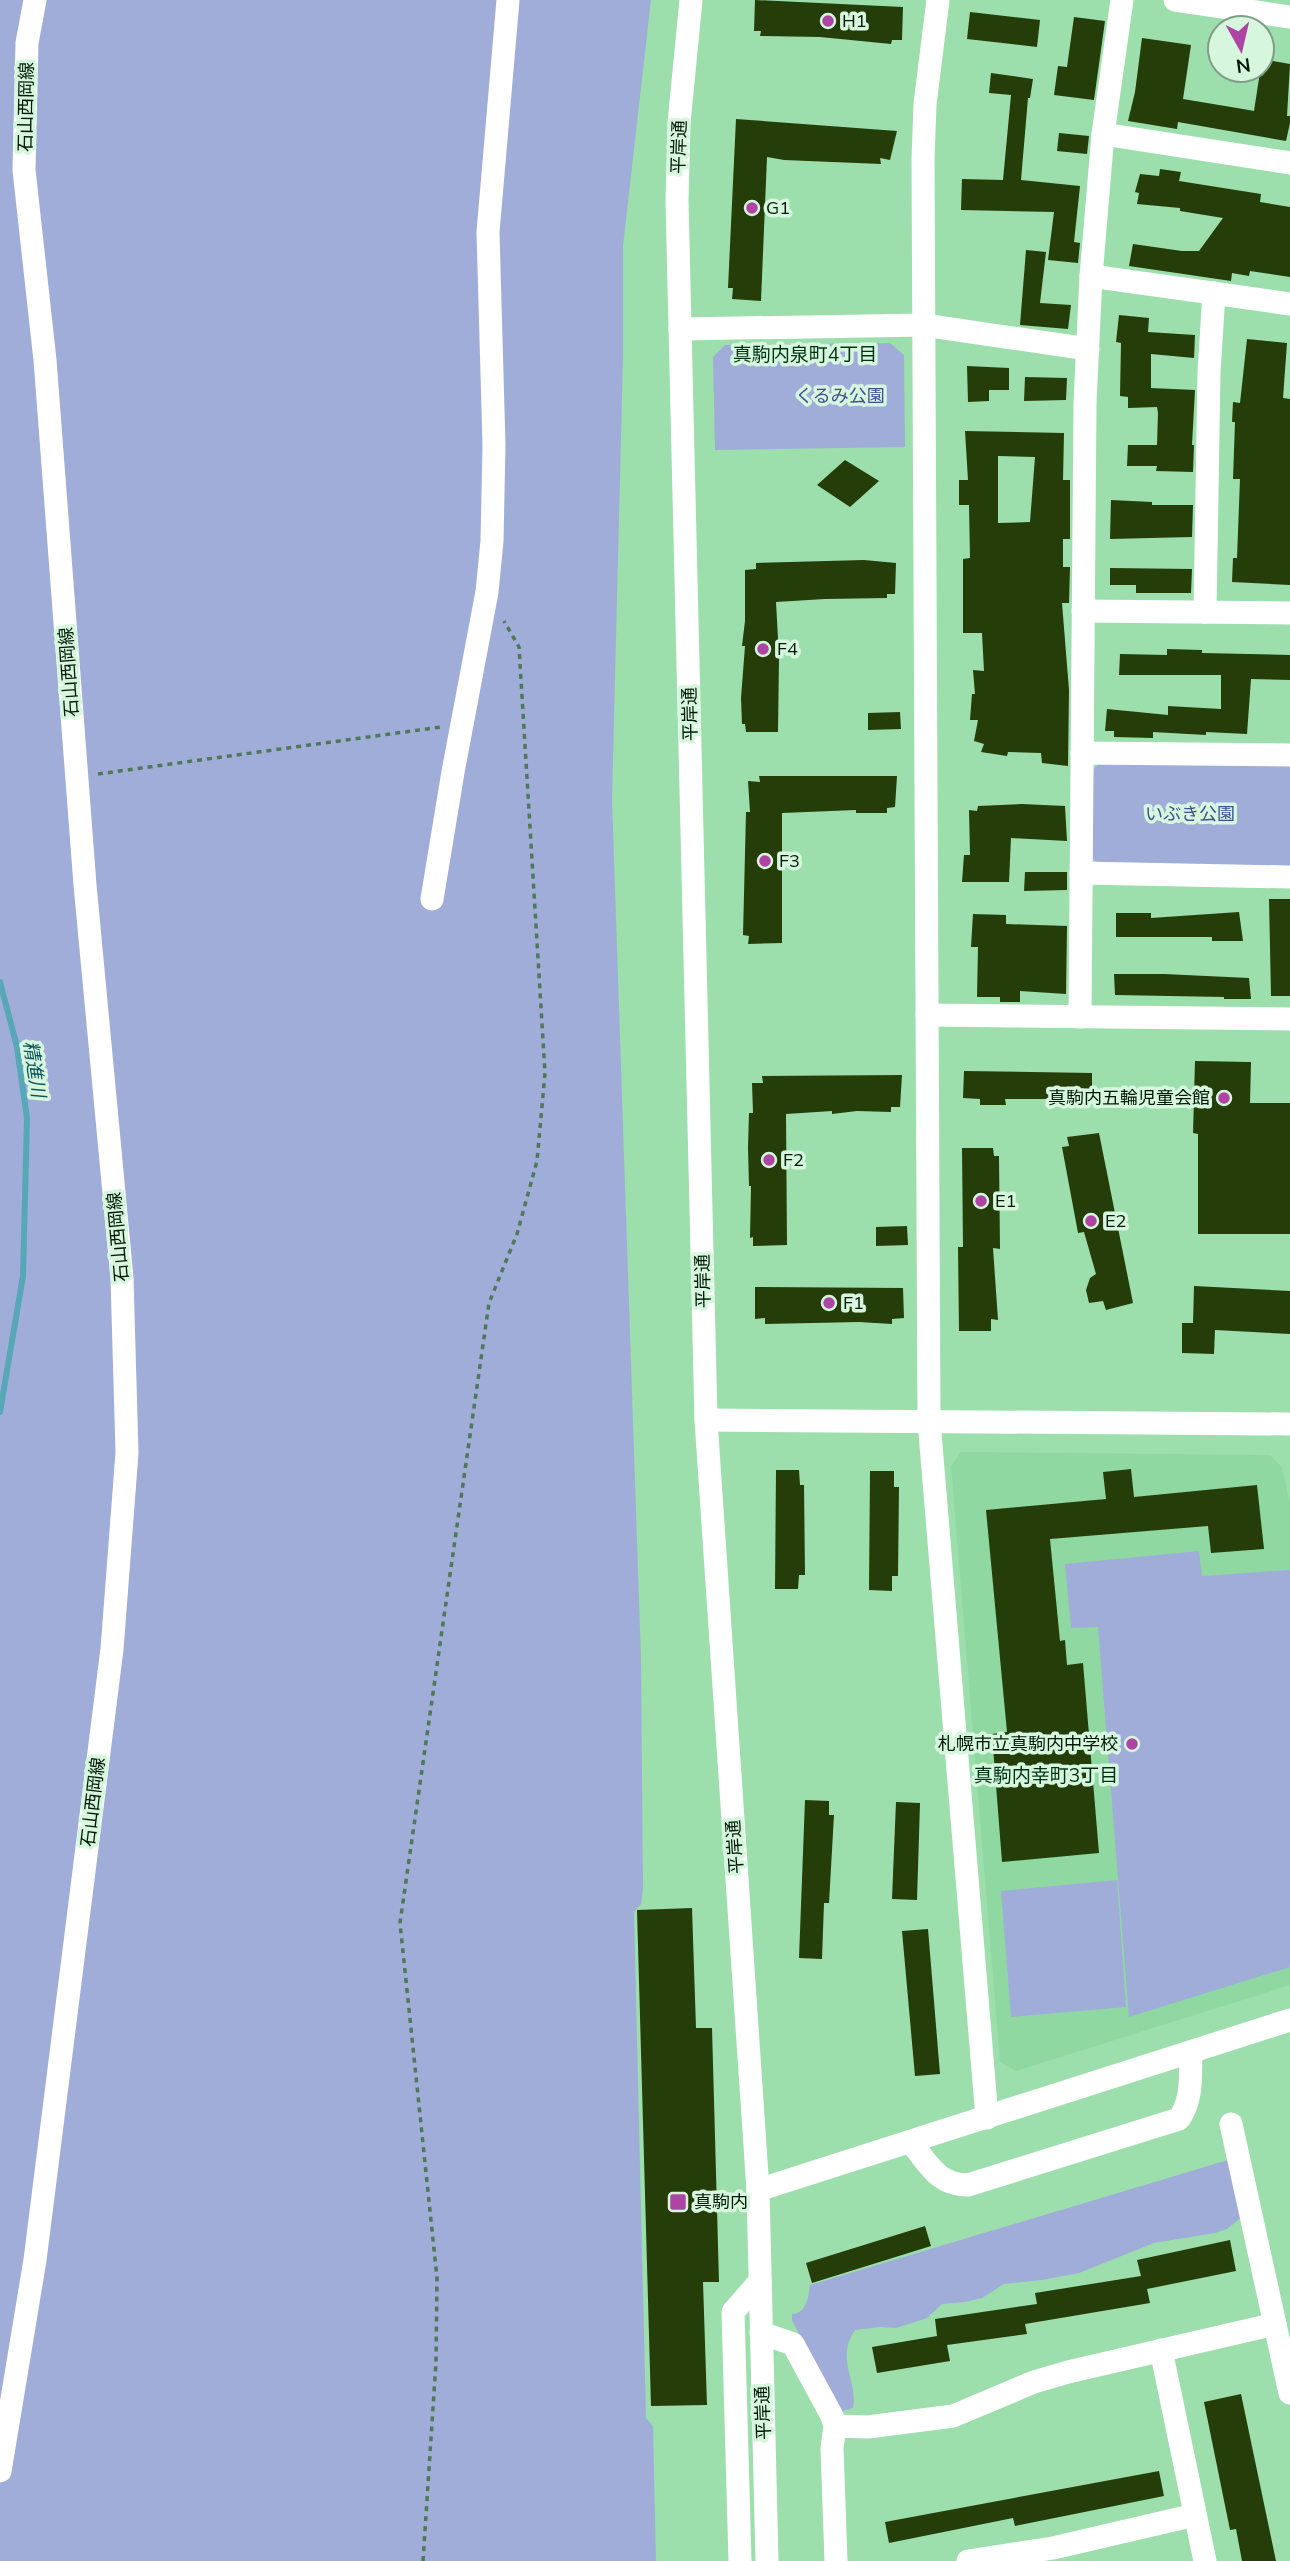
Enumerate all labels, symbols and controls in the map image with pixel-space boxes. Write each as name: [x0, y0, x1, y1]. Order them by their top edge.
place label: H1: [842, 9, 867, 32]
marker: H1: [820, 13, 836, 29]
north arrow: [1206, 14, 1276, 84]
text: N: [1235, 53, 1252, 79]
street label: 石山西岡線: [13, 62, 38, 152]
street label: 平岸通: [666, 120, 691, 174]
place label: G1: [766, 196, 790, 219]
marker: G1: [744, 200, 760, 216]
district label: 真駒内泉町4丁目: [733, 342, 877, 366]
park label: くるみ公園: [795, 384, 885, 407]
street label: 石山西岡線: [54, 626, 83, 718]
place label: F4: [777, 637, 798, 660]
marker: F4: [755, 641, 771, 657]
street label: 平岸通: [678, 687, 701, 741]
park label: いぶき公園: [1145, 802, 1235, 825]
place label: F3: [779, 849, 800, 872]
marker: F3: [757, 853, 773, 869]
water label: 精進川: [19, 1039, 52, 1101]
place label: 真駒内五輪児童会館: [1048, 1086, 1210, 1109]
marker: 真駒内五輪児童会館: [1216, 1090, 1232, 1106]
place label: F2: [783, 1148, 804, 1171]
marker: F2: [761, 1152, 777, 1168]
place label: E1: [995, 1189, 1016, 1212]
street label: 石山西岡線: [102, 1191, 133, 1283]
marker: E1: [973, 1193, 989, 1209]
place label: E2: [1105, 1209, 1126, 1232]
marker: E2: [1083, 1213, 1099, 1229]
street label: 平岸通: [691, 1254, 714, 1308]
place label: F1: [843, 1291, 864, 1314]
marker: F1: [821, 1295, 837, 1311]
place label: 札幌市立真駒内中学校: [938, 1732, 1118, 1755]
marker: 札幌市立真駒内中学校: [1124, 1736, 1140, 1752]
street label: 石山西岡線: [76, 1756, 109, 1848]
district label: 真駒内幸町3丁目: [974, 1763, 1118, 1787]
street label: 平岸通: [721, 1819, 748, 1875]
place label: 真駒内: [694, 2190, 748, 2213]
marker: 真駒内: [668, 2192, 688, 2212]
street label: 平岸通: [750, 2386, 775, 2440]

